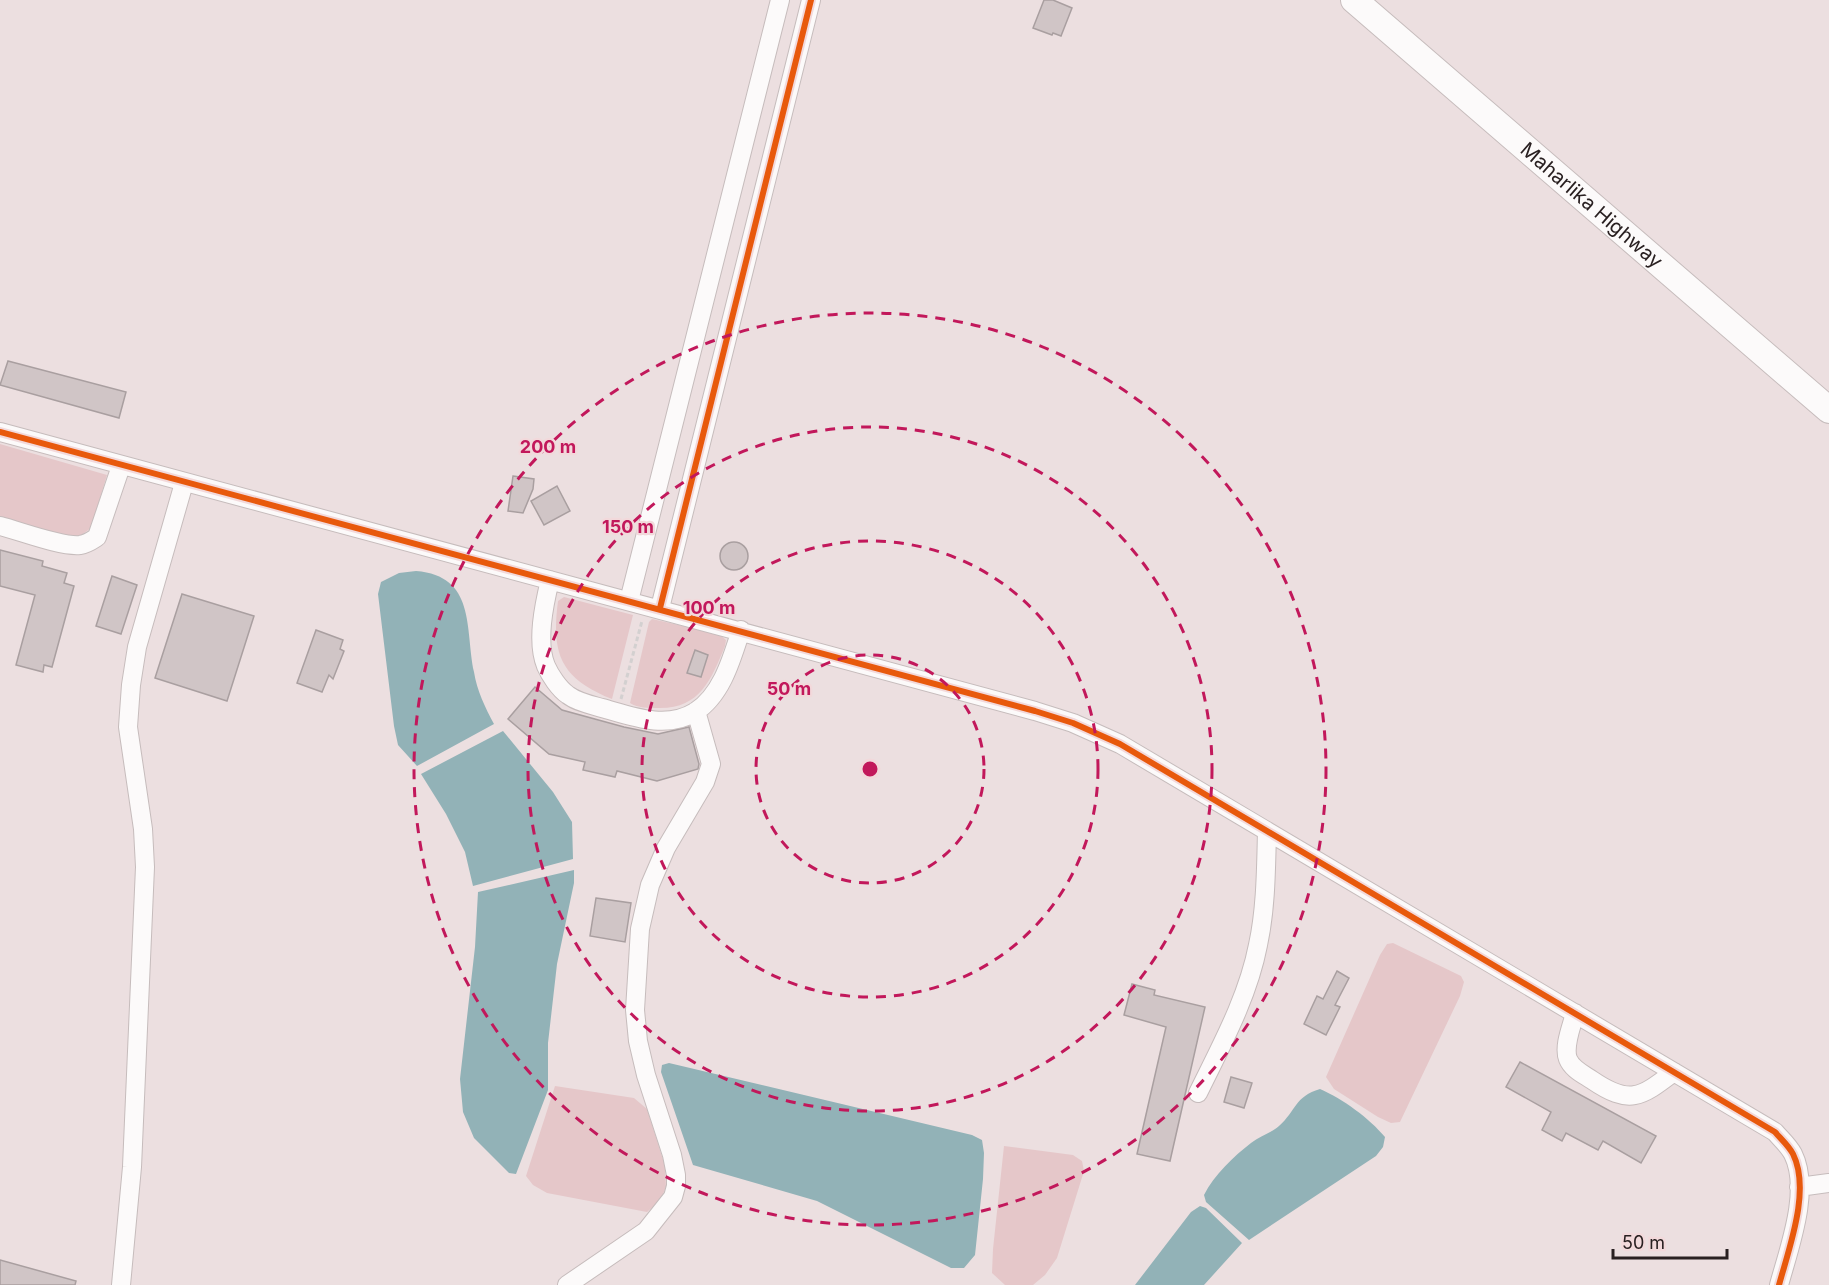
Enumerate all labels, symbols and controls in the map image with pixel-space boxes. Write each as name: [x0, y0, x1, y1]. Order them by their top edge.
street label: Maharlika Highway: [1516, 137, 1668, 273]
text: 200 m: [520, 436, 576, 457]
text: 150 m: [602, 516, 654, 537]
text: 100 m: [683, 597, 735, 618]
text: 50 m: [767, 678, 811, 699]
centre of rings: [860, 759, 880, 779]
scale bar: [1613, 1222, 1727, 1260]
text: 50 m: [1622, 1232, 1665, 1253]

